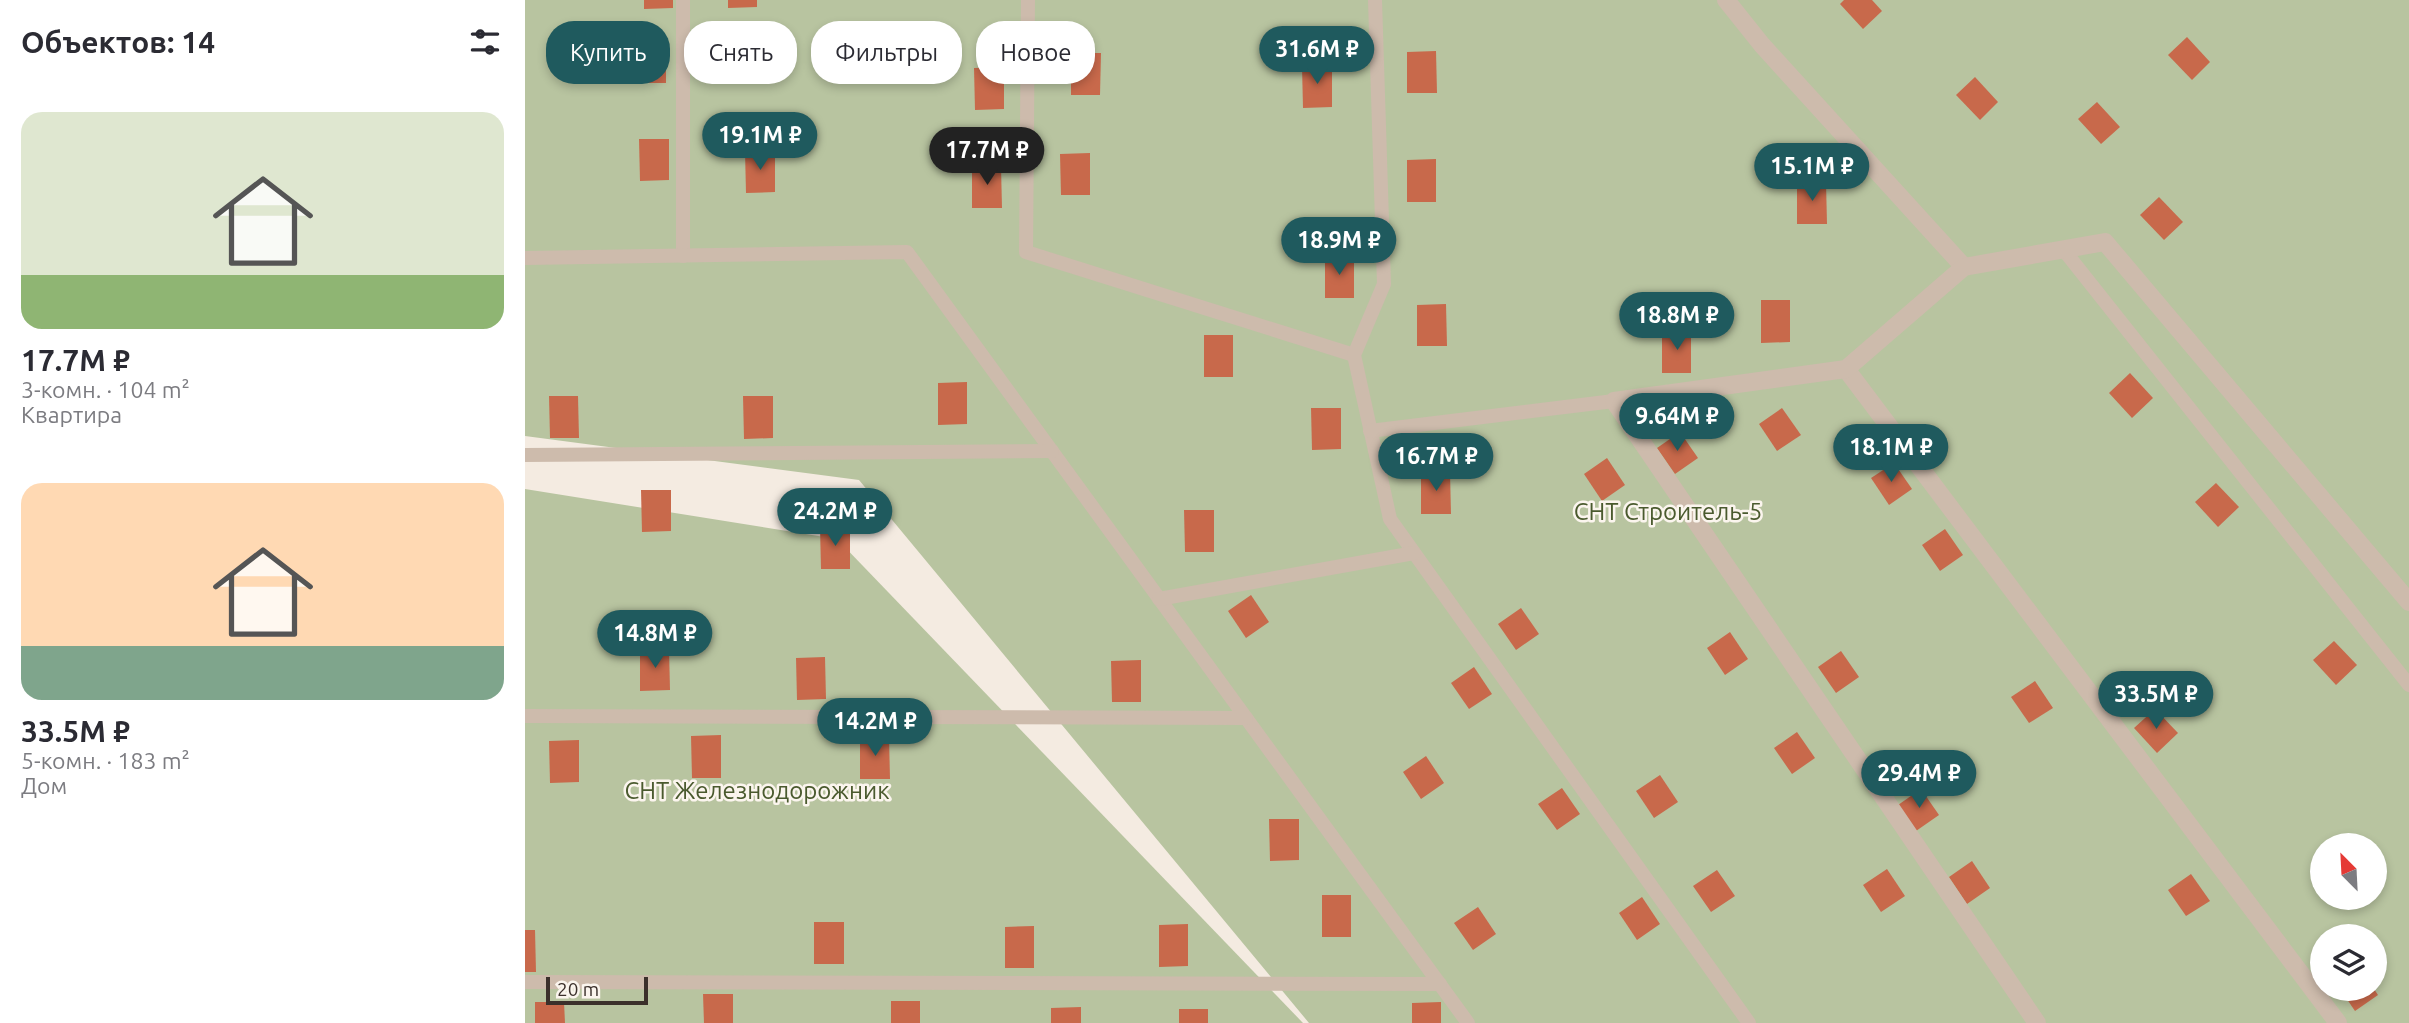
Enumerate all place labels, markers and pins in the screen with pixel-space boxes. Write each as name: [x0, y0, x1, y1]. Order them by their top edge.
pin: 31.6M ₽: [1252, 27, 1382, 86]
pin: 19.1M ₽: [695, 113, 825, 172]
pin: 17.7M ₽: [922, 128, 1052, 187]
pin: 15.1M ₽: [1747, 144, 1877, 203]
pin: 18.9M ₽: [1274, 218, 1404, 277]
pin: 18.8M ₽: [1612, 292, 1742, 352]
pin: 9.64M ₽: [1612, 393, 1742, 453]
pin: 18.1M ₽: [1826, 424, 1956, 484]
pin: 16.7M ₽: [1371, 434, 1501, 493]
pin: 24.2M ₽: [770, 489, 900, 548]
pin: 14.8M ₽: [590, 610, 720, 670]
pin: 33.5M ₽: [2091, 672, 2221, 731]
pin: 14.2M ₽: [810, 698, 940, 758]
pin: 29.4M ₽: [1854, 750, 1984, 810]

